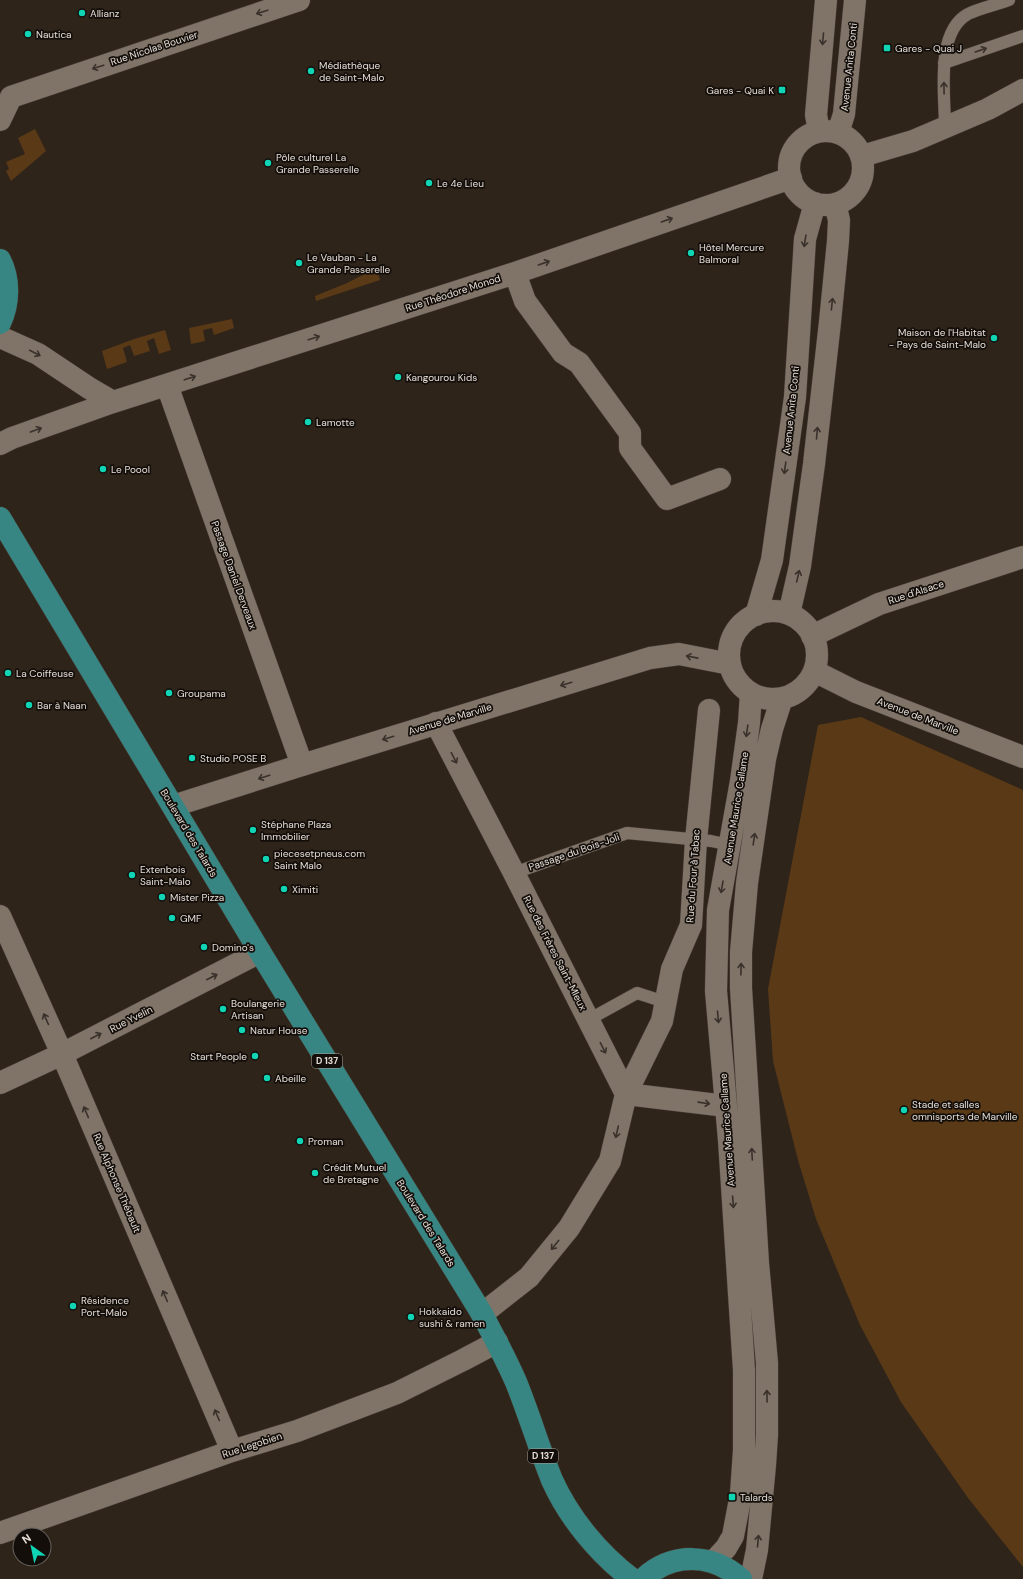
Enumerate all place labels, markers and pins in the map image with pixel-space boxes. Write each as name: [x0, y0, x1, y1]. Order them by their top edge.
place label: Allianz: [90, 7, 120, 20]
marker: Allianz: [77, 8, 87, 18]
place label: Nautica: [36, 28, 72, 41]
marker: Nautica: [23, 29, 33, 39]
place label: Gares - Quai J: [895, 42, 962, 55]
marker: Gares - Quai J: [882, 43, 892, 53]
place label: Médiathèque de Saint-Malo: [319, 59, 384, 84]
marker: Médiathèque de Saint-Malo: [306, 66, 316, 76]
place label: Gares - Quai K: [706, 84, 774, 97]
marker: Gares - Quai K: [777, 85, 787, 95]
place label: Pôle culturel La Grande Passerelle: [276, 151, 359, 176]
marker: Pôle culturel La Grande Passerelle: [263, 158, 273, 168]
place label: Le 4e Lieu: [437, 177, 484, 190]
marker: Le 4e Lieu: [424, 178, 434, 188]
place label: Hôtel Mercure Balmoral: [699, 241, 764, 266]
marker: Hôtel Mercure Balmoral: [686, 248, 696, 258]
place label: Le Vauban - La Grande Passerelle: [307, 251, 390, 276]
marker: Le Vauban - La Grande Passerelle: [294, 258, 304, 268]
place label: Maison de l'Habitat - Pays de Saint-Malo: [889, 326, 986, 351]
marker: Maison de l'Habitat - Pays de Saint-Malo: [989, 333, 999, 343]
place label: Kangourou Kids: [406, 371, 477, 384]
marker: Kangourou Kids: [393, 372, 403, 382]
place label: Lamotte: [316, 416, 355, 429]
marker: Lamotte: [303, 417, 313, 427]
place label: Le Poool: [111, 463, 150, 476]
marker: Le Poool: [98, 464, 108, 474]
place label: La Coiffeuse: [16, 667, 74, 680]
marker: La Coiffeuse: [3, 668, 13, 678]
place label: Groupama: [177, 687, 226, 700]
marker: Groupama: [164, 688, 174, 698]
place label: Bar à Naan: [37, 699, 87, 712]
marker: Bar à Naan: [24, 700, 34, 710]
place label: Studio POSE B: [200, 752, 266, 765]
marker: Studio POSE B: [187, 753, 197, 763]
place label: Stéphane Plaza Immobilier: [261, 818, 331, 843]
marker: Stéphane Plaza Immobilier: [248, 825, 258, 835]
place label: piecesetpneus.com Saint Malo: [274, 847, 365, 872]
marker: piecesetpneus.com Saint Malo: [261, 854, 271, 864]
place label: Extenbois Saint-Malo: [140, 863, 191, 888]
marker: Extenbois Saint-Malo: [127, 870, 137, 880]
place label: Ximiti: [292, 883, 318, 896]
marker: Ximiti: [279, 884, 289, 894]
place label: Mister Pizza: [170, 891, 224, 904]
marker: Mister Pizza: [157, 892, 167, 902]
place label: GMF: [180, 912, 202, 925]
marker: GMF: [167, 913, 177, 923]
place label: Domino's: [212, 941, 254, 954]
marker: Domino's: [199, 942, 209, 952]
place label: Boulangerie Artisan: [231, 997, 285, 1022]
marker: Boulangerie Artisan: [218, 1004, 228, 1014]
place label: Natur House: [250, 1024, 308, 1037]
marker: Natur House: [237, 1025, 247, 1035]
place label: Start People: [190, 1050, 247, 1063]
marker: Start People: [250, 1051, 260, 1061]
place label: Abeille: [275, 1072, 306, 1085]
marker: Abeille: [262, 1073, 272, 1083]
place label: Stade et salles omnisports de Marville: [912, 1098, 1018, 1123]
marker: Stade et salles omnisports de Marville: [899, 1105, 909, 1115]
place label: Proman: [308, 1135, 344, 1148]
marker: Proman: [295, 1136, 305, 1146]
place label: Crédit Mutuel de Bretagne: [323, 1161, 386, 1186]
marker: Crédit Mutuel de Bretagne: [310, 1168, 320, 1178]
place label: Résidence Port-Malo: [81, 1294, 129, 1319]
marker: Résidence Port-Malo: [68, 1301, 78, 1311]
place label: Hokkaido sushi & ramen: [419, 1305, 485, 1330]
marker: Hokkaido sushi & ramen: [406, 1312, 416, 1322]
place label: Talards: [740, 1491, 773, 1504]
marker: Talards: [727, 1492, 737, 1502]

